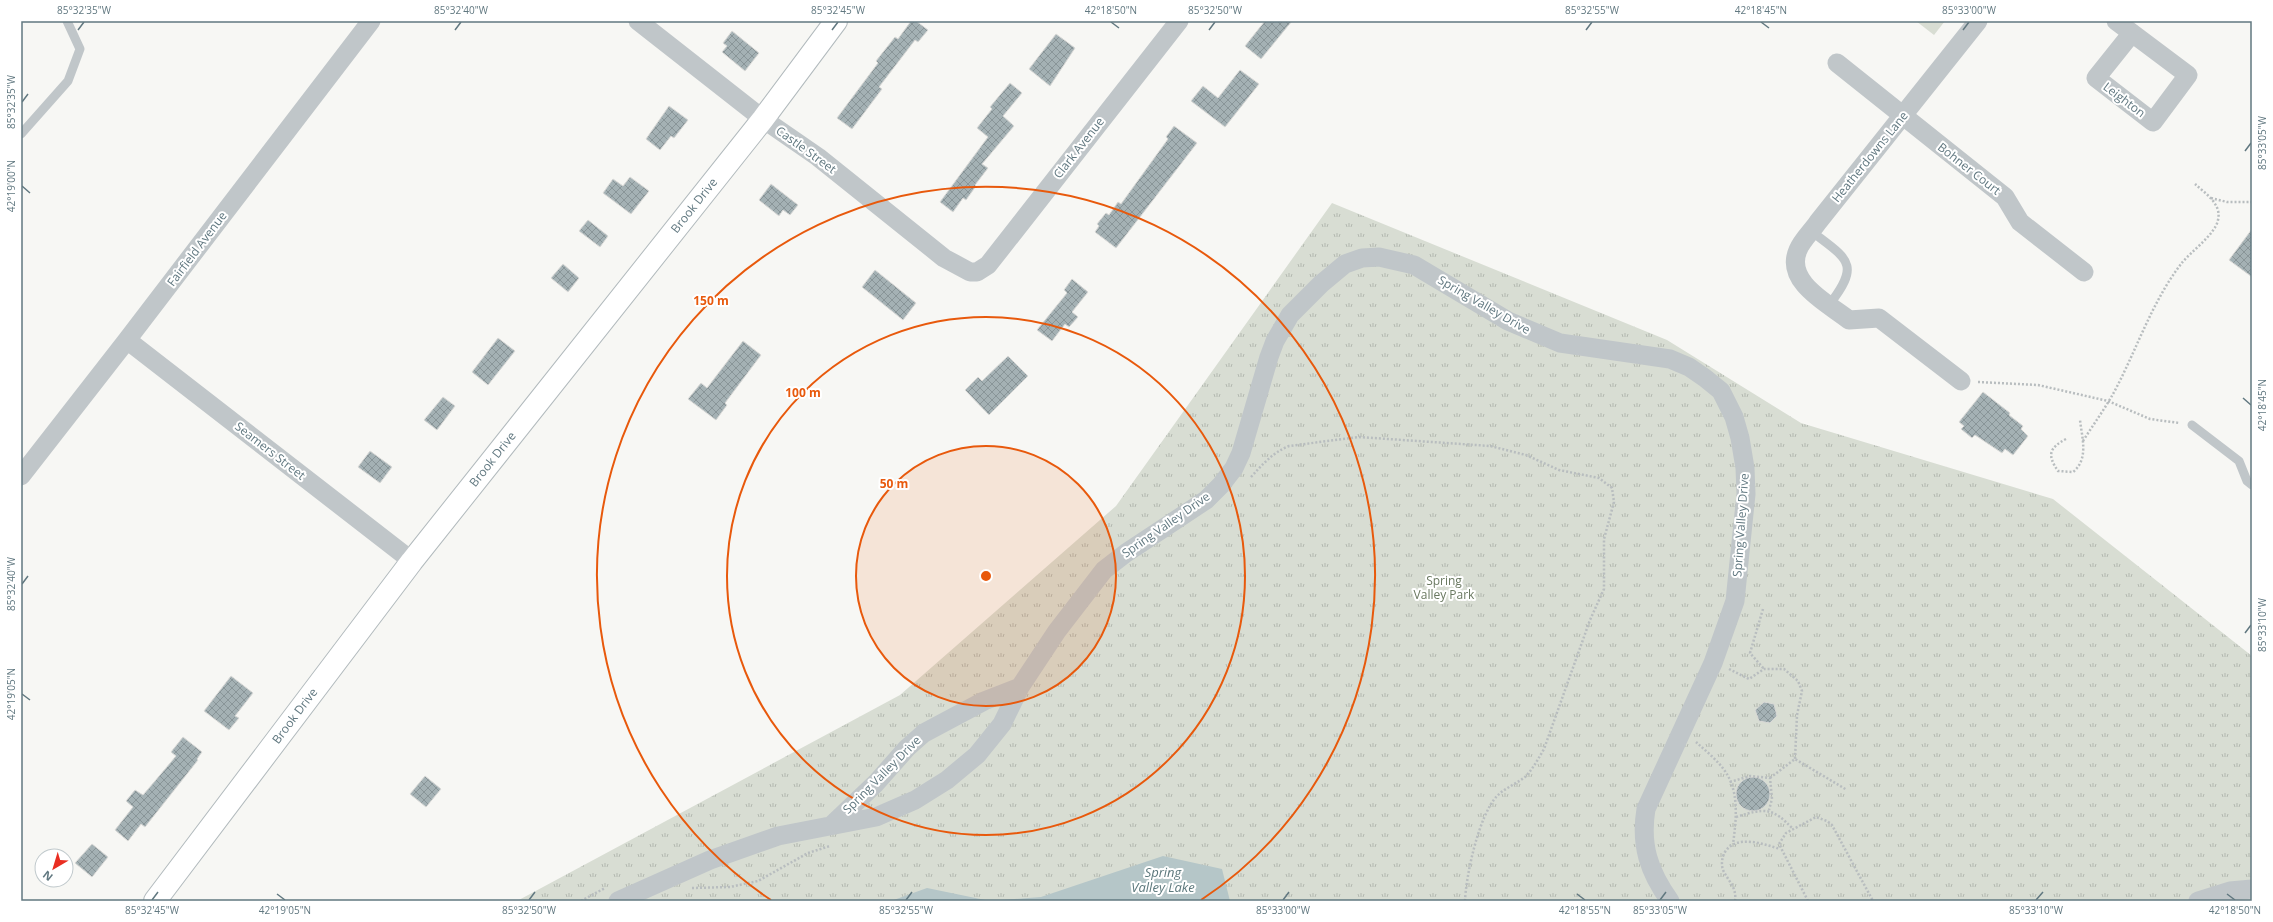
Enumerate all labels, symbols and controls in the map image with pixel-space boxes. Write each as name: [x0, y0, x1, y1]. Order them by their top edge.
text: 85°32'35"W: [57, 3, 112, 17]
text: 85°32'40"W: [434, 3, 489, 17]
text: 85°32'45"W: [811, 3, 866, 17]
text: 42°18'50"N: [1085, 3, 1137, 17]
text: 85°32'50"W: [1188, 3, 1243, 17]
text: 85°32'55"W: [1565, 3, 1620, 17]
text: 42°18'45"N: [1735, 3, 1787, 17]
text: 85°33'00"W: [1942, 3, 1997, 17]
text: 85°32'35"W: [4, 74, 18, 129]
street label: Leighton: [2100, 78, 2149, 121]
street label: Heatherdowns Lane: [1828, 107, 1912, 206]
street label: Clark Avenue: [1049, 113, 1108, 182]
text: 85°33'05"W: [2255, 115, 2269, 170]
street label: Castle Street: [773, 122, 840, 177]
street label: Bohner Court: [1934, 139, 2004, 199]
text: 42°19'00"N: [4, 160, 18, 212]
street label: Brook Drive: [667, 174, 721, 236]
street label: Fairfield Avenue: [163, 207, 231, 290]
street label: Spring Valley Drive: [1435, 271, 1534, 338]
text: 150 m: [693, 292, 729, 309]
text: 42°18'45"N: [2255, 379, 2269, 431]
text: 100 m: [785, 384, 821, 401]
street label: Seamers Street: [232, 418, 309, 483]
street label: Brook Drive: [465, 428, 520, 490]
street label: Spring Valley Drive: [1728, 472, 1753, 577]
text: 50 m: [880, 475, 908, 492]
street label: Spring Valley Drive: [1118, 488, 1213, 561]
text: 85°32'40"W: [4, 556, 18, 611]
centre of rings: [979, 569, 993, 583]
park label: Spring Valley Park: [1414, 572, 1475, 603]
text: 85°33'10"W: [2255, 597, 2269, 652]
text: 42°19'05"N: [4, 668, 18, 720]
street label: Brook Drive: [268, 684, 321, 747]
street label: Spring Valley Drive: [839, 732, 925, 817]
north arrow: [34, 848, 74, 888]
water label: Spring Valley Lake: [1131, 863, 1195, 896]
text: N: [39, 868, 56, 885]
text: 85°32'45"W: [125, 903, 180, 917]
text: 42°19'05"N: [259, 903, 311, 917]
text: 85°32'50"W: [502, 903, 557, 917]
text: 85°32'55"W: [879, 903, 934, 917]
text: 85°33'00"W: [1256, 903, 1311, 917]
text: 42°18'55"N: [1559, 903, 1611, 917]
text: 85°33'05"W: [1633, 903, 1688, 917]
text: 85°33'10"W: [2009, 903, 2064, 917]
text: 42°18'50"N: [2209, 903, 2261, 917]

